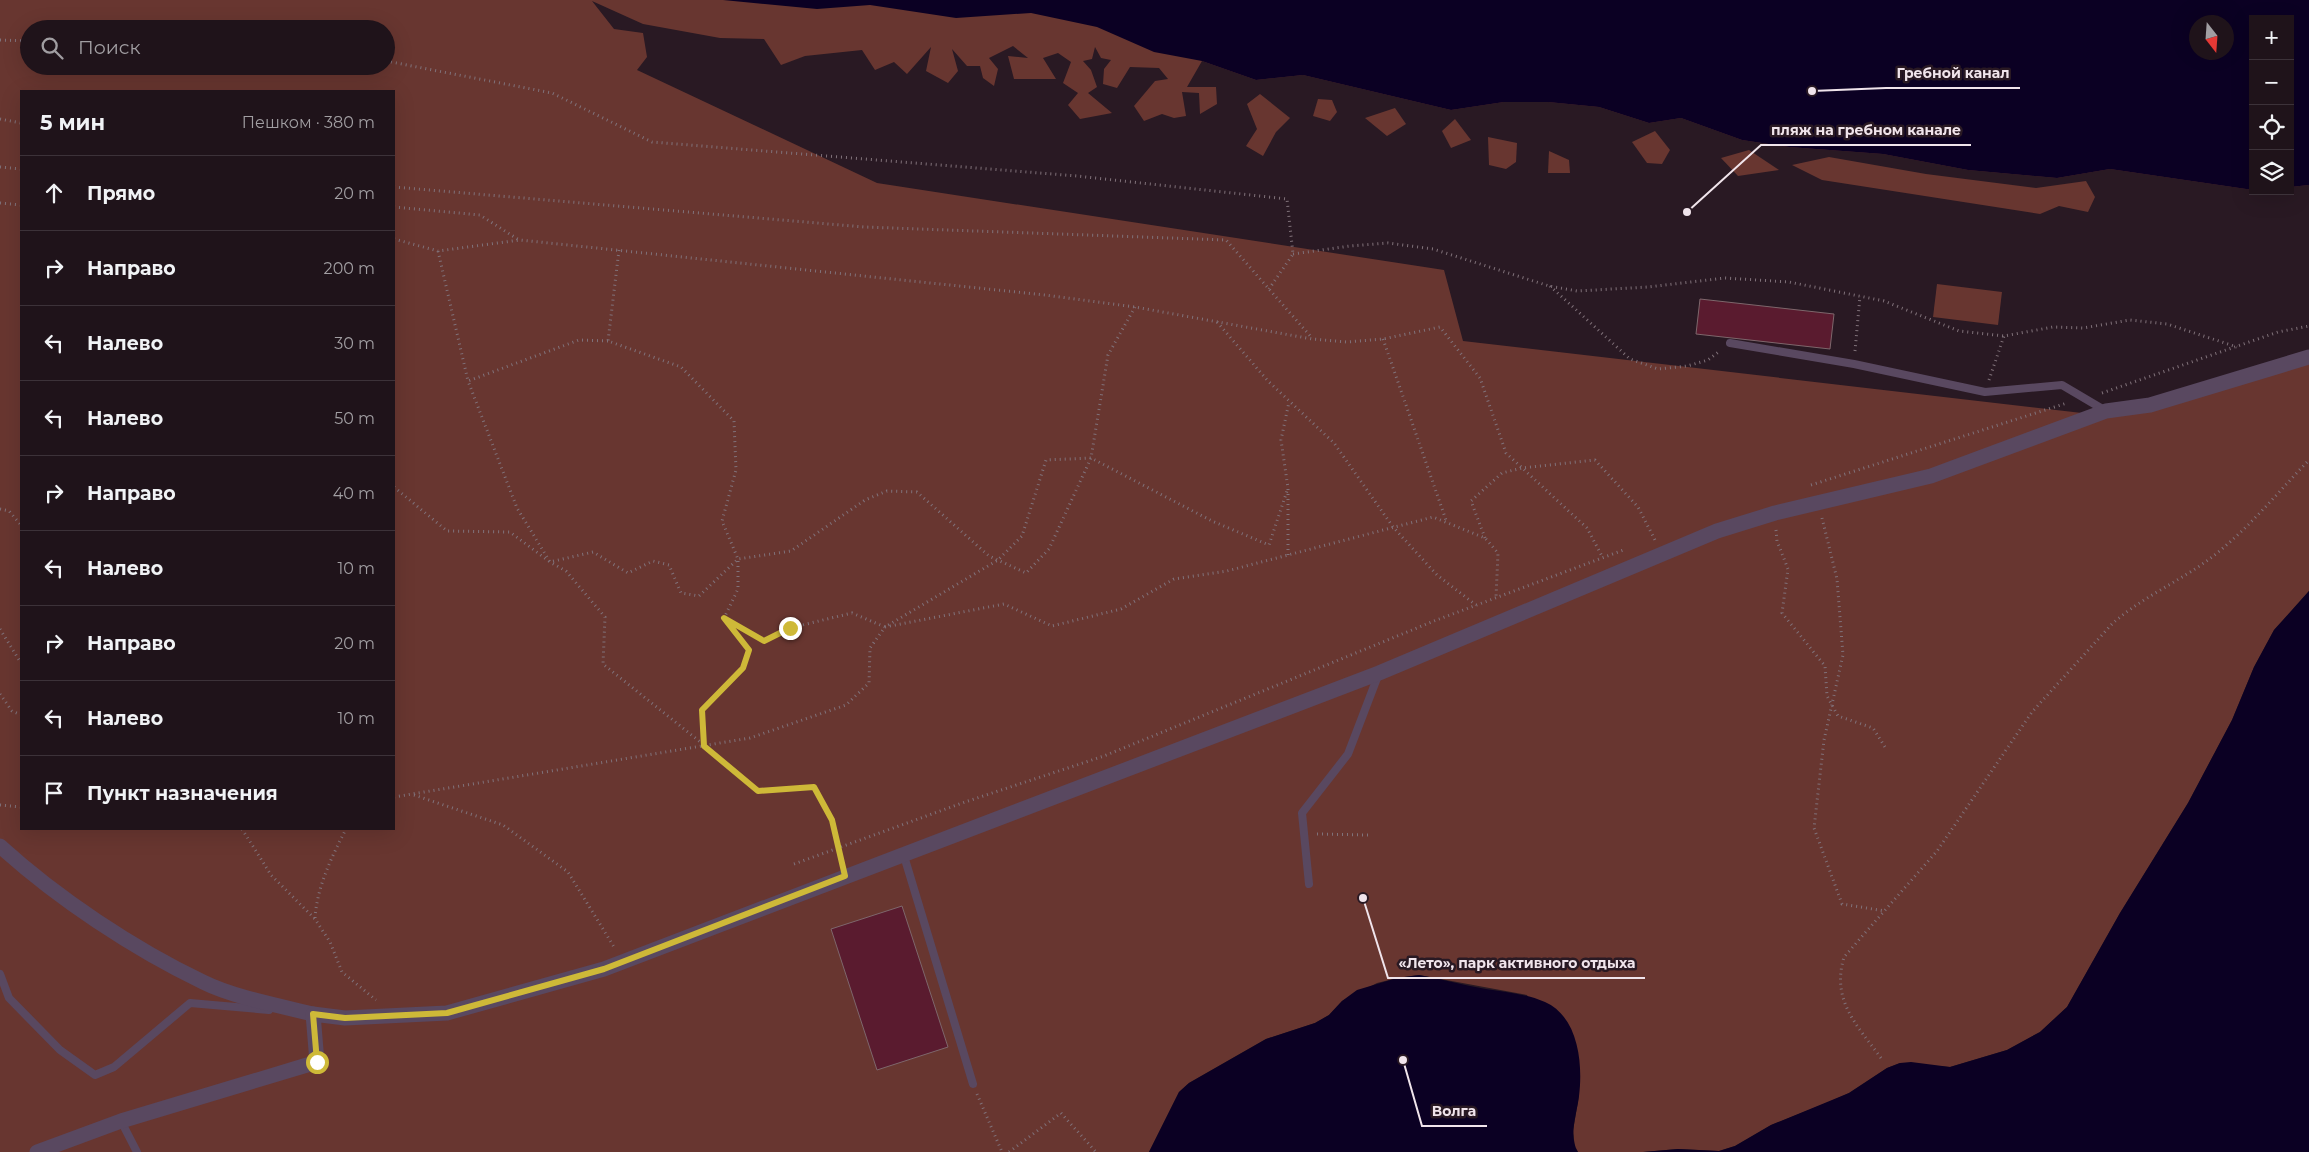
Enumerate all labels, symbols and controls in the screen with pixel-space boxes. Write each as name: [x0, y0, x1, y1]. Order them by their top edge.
north arrow: [2189, 15, 2234, 60]
map controls: [2249, 15, 2294, 195]
button: +: [2249, 15, 2294, 60]
search box: [20, 20, 395, 75]
icon: search: [38, 34, 66, 62]
text: Поиск: [78, 36, 141, 59]
callout: Гребной канал: [1886, 59, 2020, 88]
button: −: [2249, 60, 2294, 105]
text: Гребной канал: [1896, 64, 2010, 82]
button: locate: [2249, 105, 2294, 150]
text: 5 мин: [40, 110, 105, 135]
text: Пешком · 380 m: [242, 113, 375, 132]
callout: пляж на гребном канале: [1761, 116, 1971, 145]
text: пляж на гребном канале: [1771, 121, 1961, 139]
button: layers: [2249, 150, 2294, 195]
icon: ahead: [40, 179, 68, 207]
text: Прямо: [87, 182, 155, 205]
text: 20 m: [334, 184, 375, 203]
icon: right: [40, 254, 68, 282]
text: Направо: [87, 257, 176, 280]
text: 200 m: [324, 259, 375, 278]
icon: left: [40, 329, 68, 357]
text: Налево: [87, 332, 163, 355]
text: 30 m: [334, 334, 375, 353]
icon: left: [40, 404, 68, 432]
text: Налево: [87, 407, 163, 430]
text: 50 m: [334, 409, 375, 428]
icon: right: [40, 479, 68, 507]
text: Направо: [87, 482, 176, 505]
text: 40 m: [333, 484, 375, 503]
icon: left: [40, 554, 68, 582]
text: Налево: [87, 557, 163, 580]
text: 10 m: [337, 559, 375, 578]
route end: [779, 617, 802, 640]
icon: right: [40, 629, 68, 657]
text: Направо: [87, 632, 176, 655]
text: 20 m: [334, 634, 375, 653]
icon: left: [40, 704, 68, 732]
text: Налево: [87, 707, 163, 730]
text: 10 m: [337, 709, 375, 728]
icon: arrive: [40, 779, 68, 807]
text: Пункт назначения: [87, 782, 278, 805]
callout: «Лето», парк активного отдыха: [1388, 949, 1645, 978]
text: «Лето», парк активного отдыха: [1398, 954, 1636, 972]
route start: [306, 1051, 329, 1074]
callout: Волга: [1422, 1097, 1487, 1126]
text: Волга: [1432, 1102, 1476, 1120]

